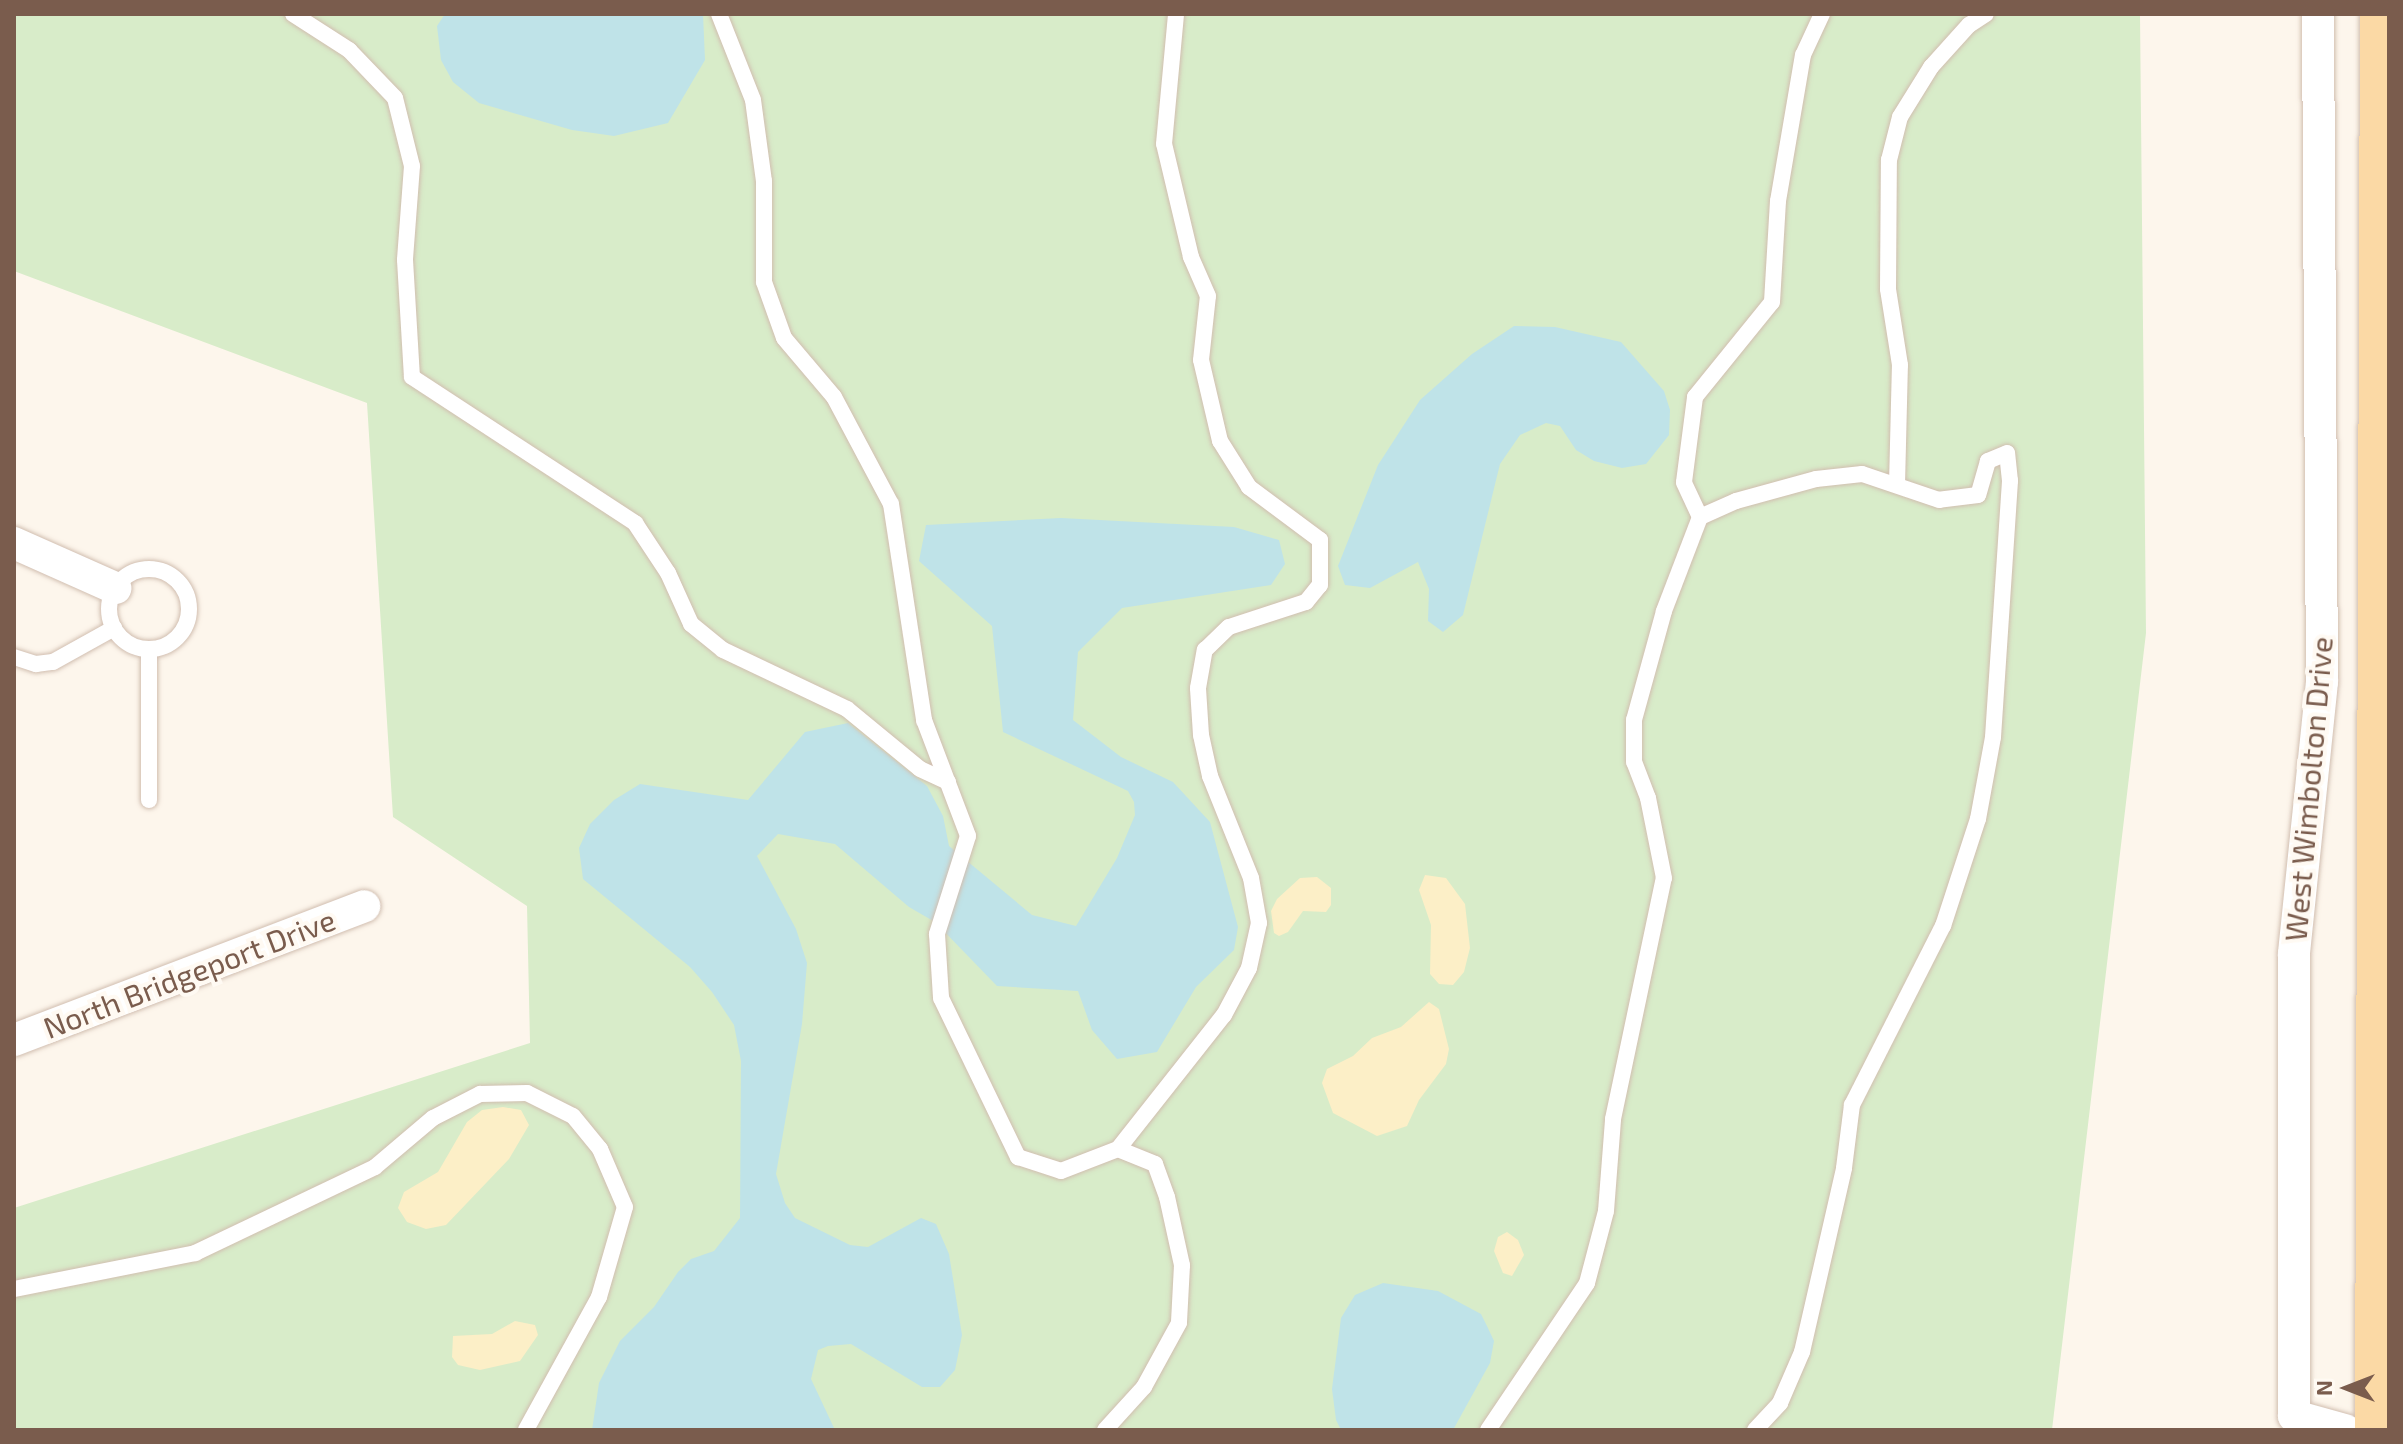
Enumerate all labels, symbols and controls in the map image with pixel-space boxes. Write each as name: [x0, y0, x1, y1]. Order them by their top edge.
street label: West Wimbolton Drive: [2277, 635, 2339, 943]
street label: North Bridgeport Drive: [38, 901, 340, 1045]
north arrow: [2307, 1348, 2387, 1428]
text: N: [2310, 1380, 2336, 1396]

